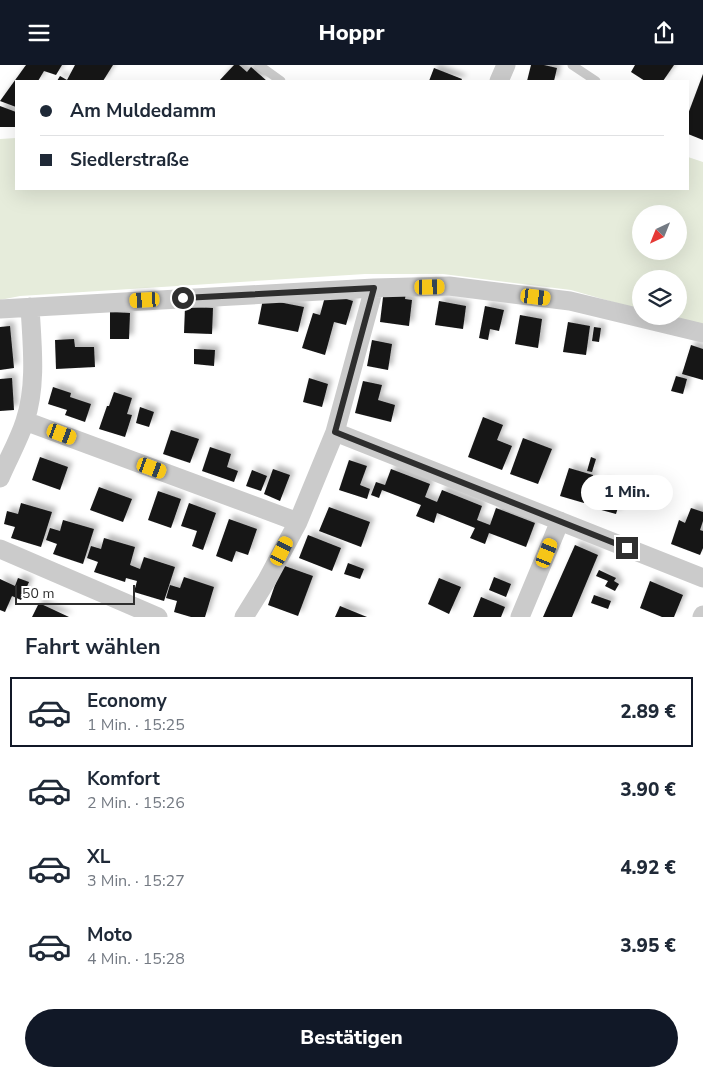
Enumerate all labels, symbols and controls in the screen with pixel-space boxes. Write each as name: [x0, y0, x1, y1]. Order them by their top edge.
text: Hoppr: [318, 18, 385, 48]
icon: menu: [25, 19, 53, 47]
icon: share: [650, 19, 678, 47]
text: Am Muldedamm: [70, 98, 216, 124]
text: Siedlerstraße: [70, 147, 189, 173]
north arrow: [632, 205, 688, 260]
map controls: [632, 205, 687, 325]
button: layers: [632, 270, 687, 325]
car: [414, 279, 445, 295]
route start: [172, 287, 194, 309]
car: [520, 288, 551, 306]
car: [129, 292, 160, 308]
car: [45, 422, 78, 446]
car: [135, 456, 168, 480]
callout: 1 Min.: [581, 475, 673, 511]
text: 1 Min.: [604, 481, 650, 503]
car: [268, 534, 295, 568]
car: [534, 536, 559, 570]
route end: [616, 537, 638, 559]
scale bar: [15, 582, 135, 605]
text: 50 m: [22, 584, 54, 603]
text: Fahrt wählen: [25, 632, 161, 662]
text: Economy: [87, 688, 167, 714]
icon: car: [27, 690, 72, 735]
text: 2.89 €: [620, 699, 676, 725]
text: 1 Min. · 15:25: [87, 714, 185, 736]
text: Komfort: [87, 766, 160, 792]
icon: car: [27, 768, 72, 813]
text: 3.90 €: [620, 777, 676, 803]
text: 2 Min. · 15:26: [87, 792, 185, 814]
text: XL: [87, 844, 110, 870]
icon: car: [27, 846, 72, 891]
text: 4.92 €: [620, 855, 676, 881]
text: 3 Min. · 15:27: [87, 870, 185, 892]
text: Moto: [87, 922, 133, 948]
icon: car: [27, 924, 72, 969]
text: 3.95 €: [620, 933, 676, 959]
text: 4 Min. · 15:28: [87, 948, 185, 970]
button: Bestätigen: [25, 1009, 678, 1067]

